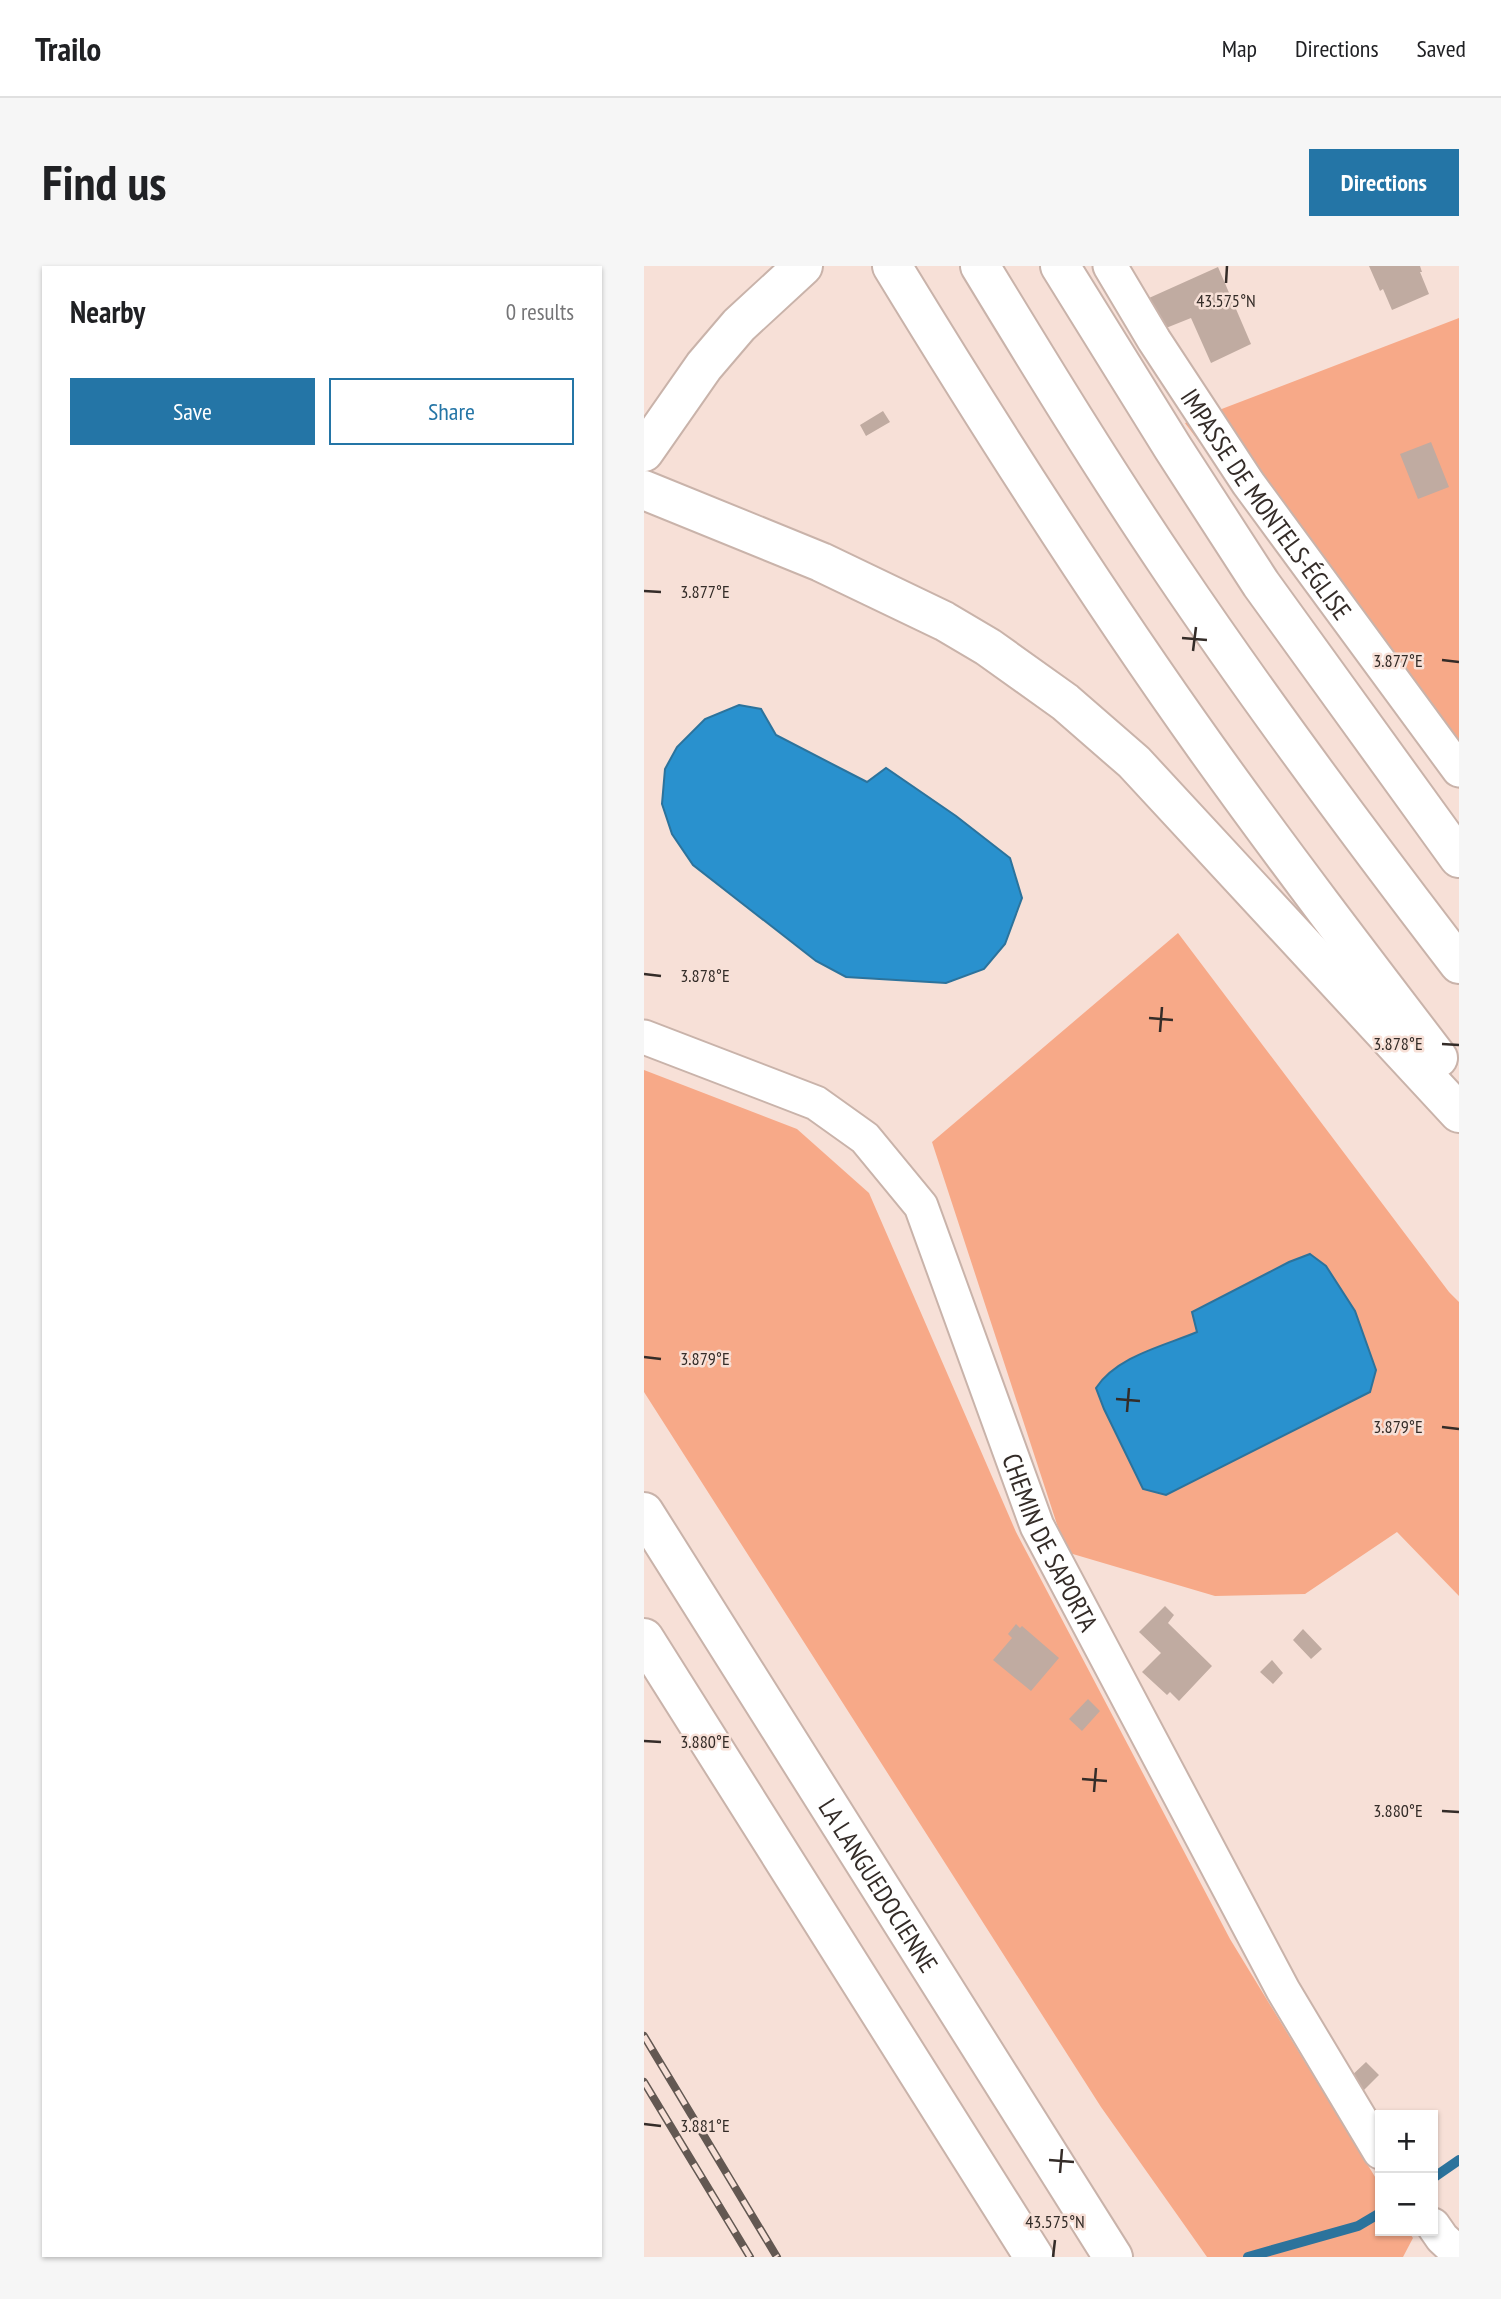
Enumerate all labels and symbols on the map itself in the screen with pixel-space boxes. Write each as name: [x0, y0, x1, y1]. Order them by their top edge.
text: 43.575°N: [1196, 289, 1256, 312]
street label: IMPASSE DE MONTELS-ÉGLISE: [1174, 382, 1359, 626]
text: 3.877°E: [680, 580, 730, 603]
text: 3.877°E: [1373, 649, 1423, 672]
text: 3.878°E: [680, 964, 730, 987]
text: 3.878°E: [1373, 1032, 1423, 1055]
text: 3.879°E: [680, 1347, 730, 1370]
text: 3.879°E: [1373, 1415, 1423, 1438]
street label: CHEMIN DE SAPORTA: [996, 1449, 1106, 1637]
text: 3.880°E: [680, 1730, 730, 1753]
street label: LA LANGUEDOCIENNE: [812, 1792, 946, 1978]
text: 3.880°E: [1373, 1799, 1423, 1822]
text: 3.881°E: [680, 2114, 730, 2137]
text: 43.575°N: [1025, 2210, 1085, 2233]

